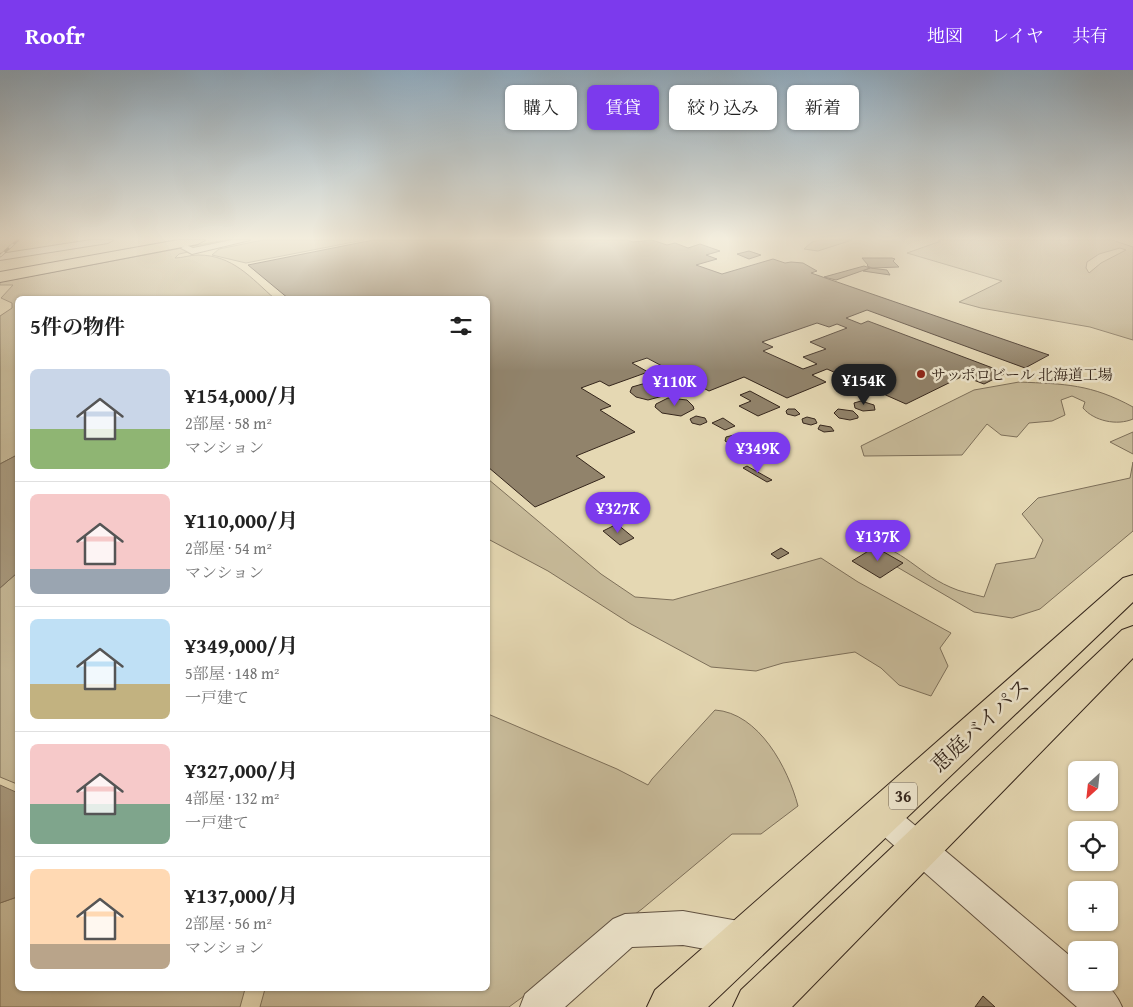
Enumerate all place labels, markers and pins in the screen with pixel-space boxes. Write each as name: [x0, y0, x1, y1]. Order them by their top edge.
pin: ¥110K: [640, 364, 710, 407]
pin: ¥154K: [829, 364, 899, 406]
place label: サッポロビール 北海道工場: [931, 364, 1113, 385]
marker: サッポロビール 北海道工場: [915, 368, 927, 380]
pin: ¥349K: [723, 432, 793, 474]
pin: ¥327K: [583, 492, 653, 534]
pin: ¥137K: [843, 520, 913, 562]

